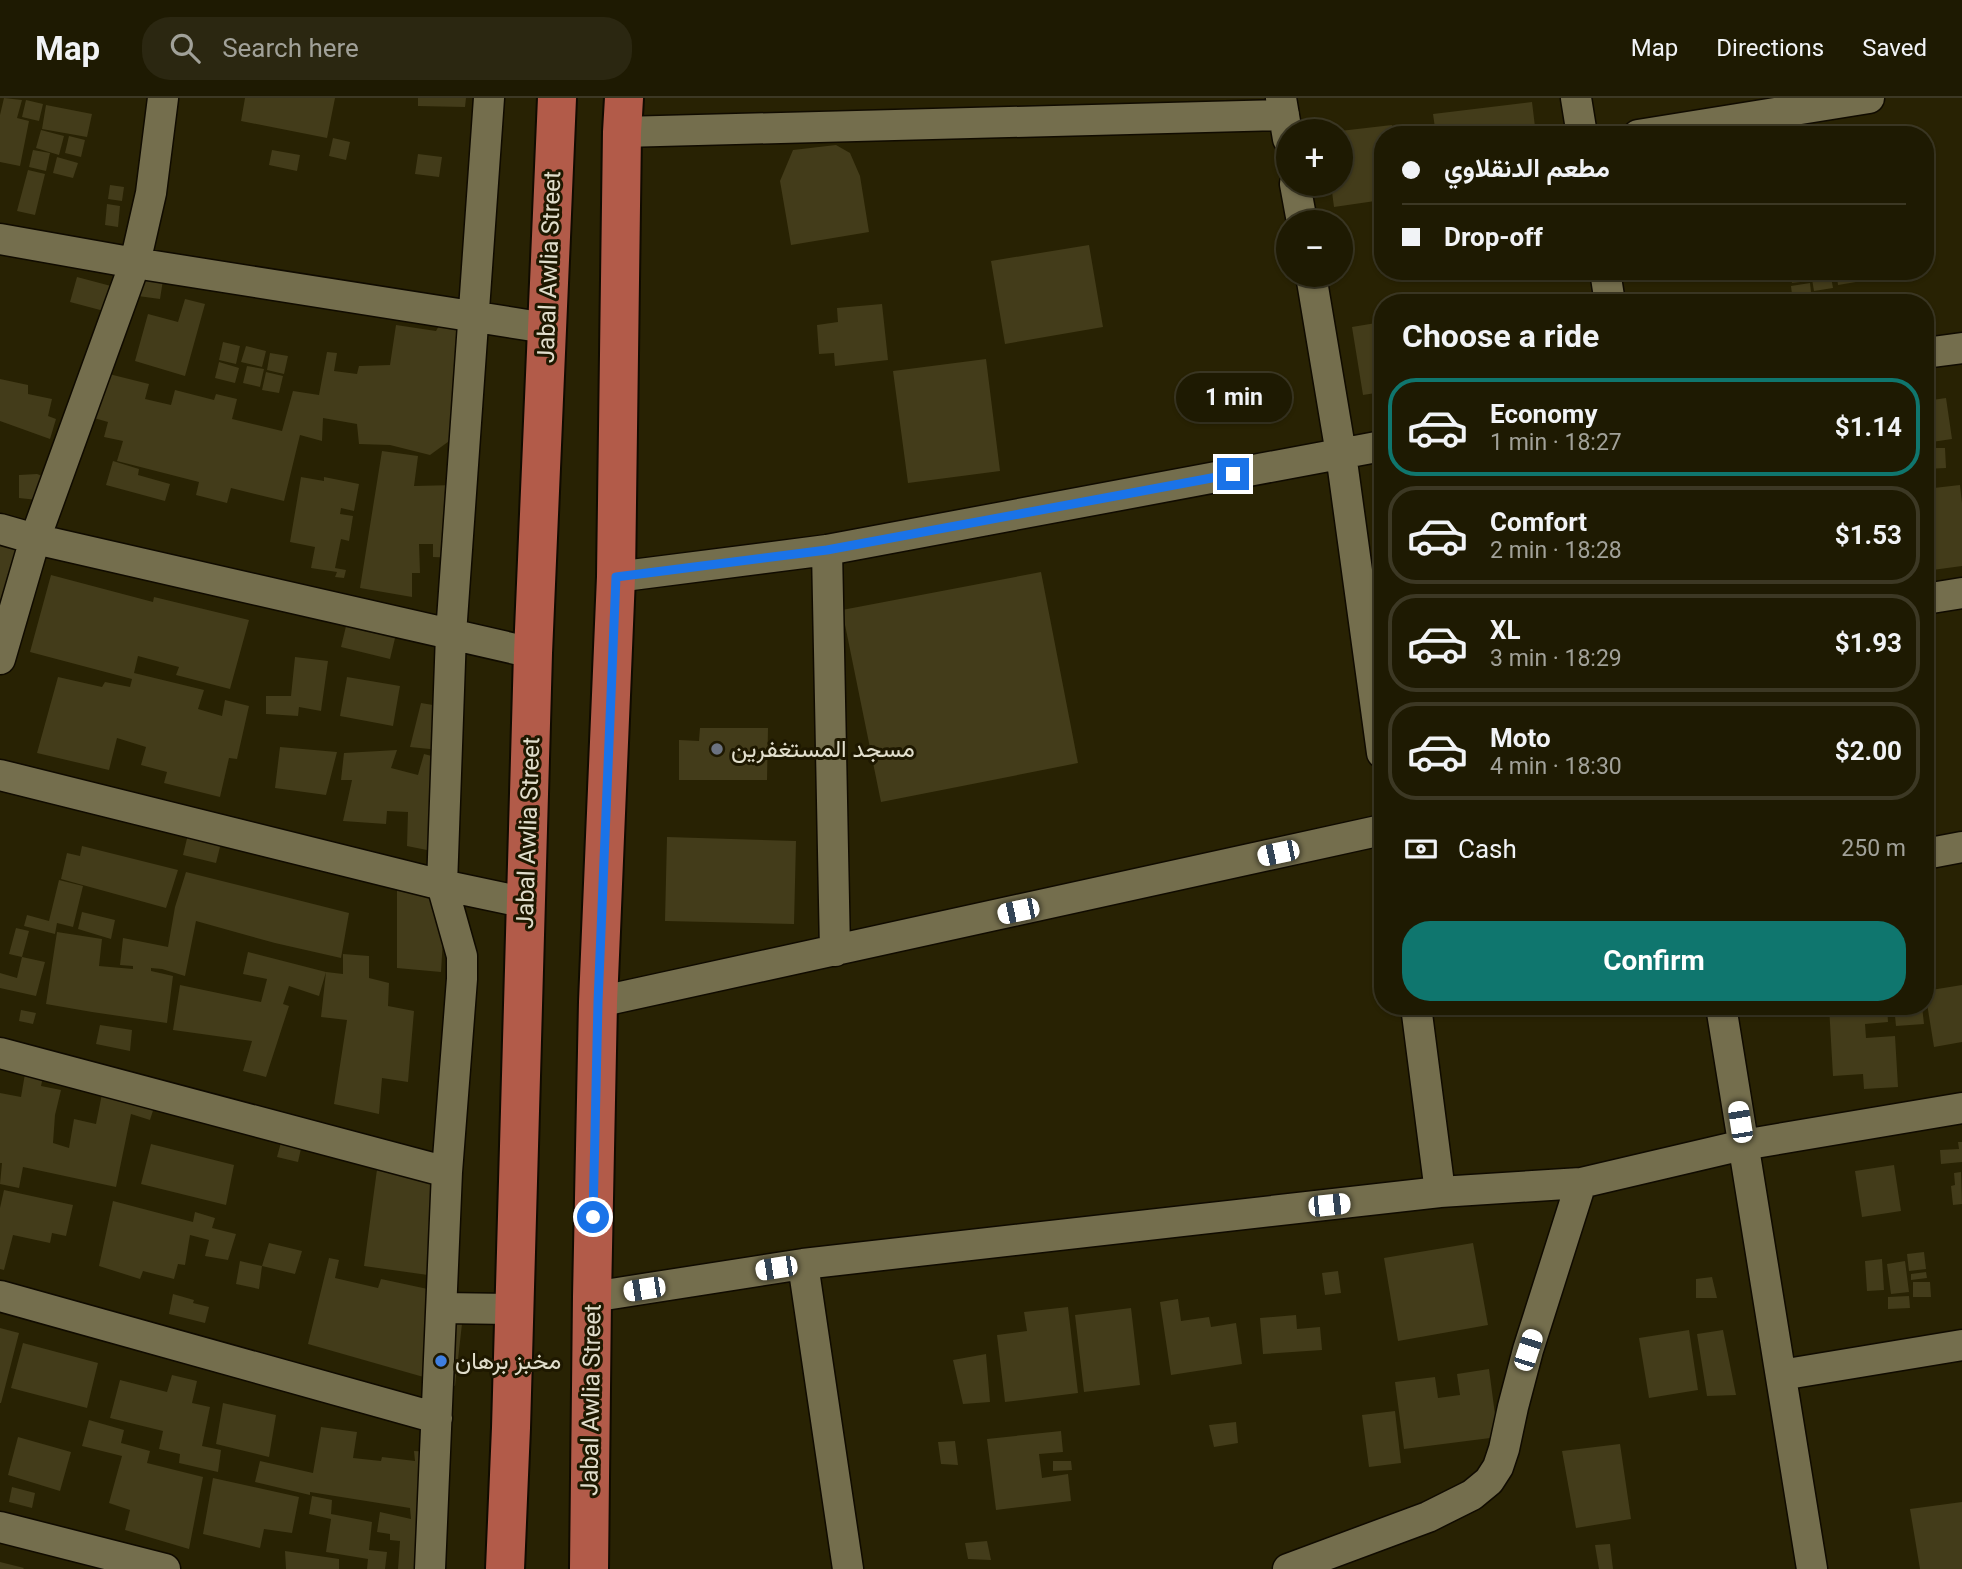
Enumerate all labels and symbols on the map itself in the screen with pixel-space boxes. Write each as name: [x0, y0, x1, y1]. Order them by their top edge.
street label: Jabal Awlia Street: [532, 170, 566, 363]
callout: 1 min: [1175, 372, 1291, 422]
route end: [1217, 458, 1249, 490]
place label: مسجد المستغفرين: [731, 735, 915, 764]
street label: Jabal Awlia Street: [511, 736, 545, 929]
marker: مسجد المستغفرين: [709, 741, 725, 757]
car: [1256, 838, 1301, 868]
car: [996, 896, 1041, 926]
car: [1727, 1100, 1754, 1144]
car: [1308, 1192, 1351, 1218]
route start: [577, 1201, 609, 1233]
car: [754, 1254, 799, 1282]
car: [622, 1275, 667, 1303]
street label: Jabal Awlia Street: [575, 1304, 607, 1496]
car: [1512, 1327, 1545, 1373]
place label: مخبز برهان: [455, 1347, 561, 1376]
marker: مخبز برهان: [433, 1353, 449, 1369]

